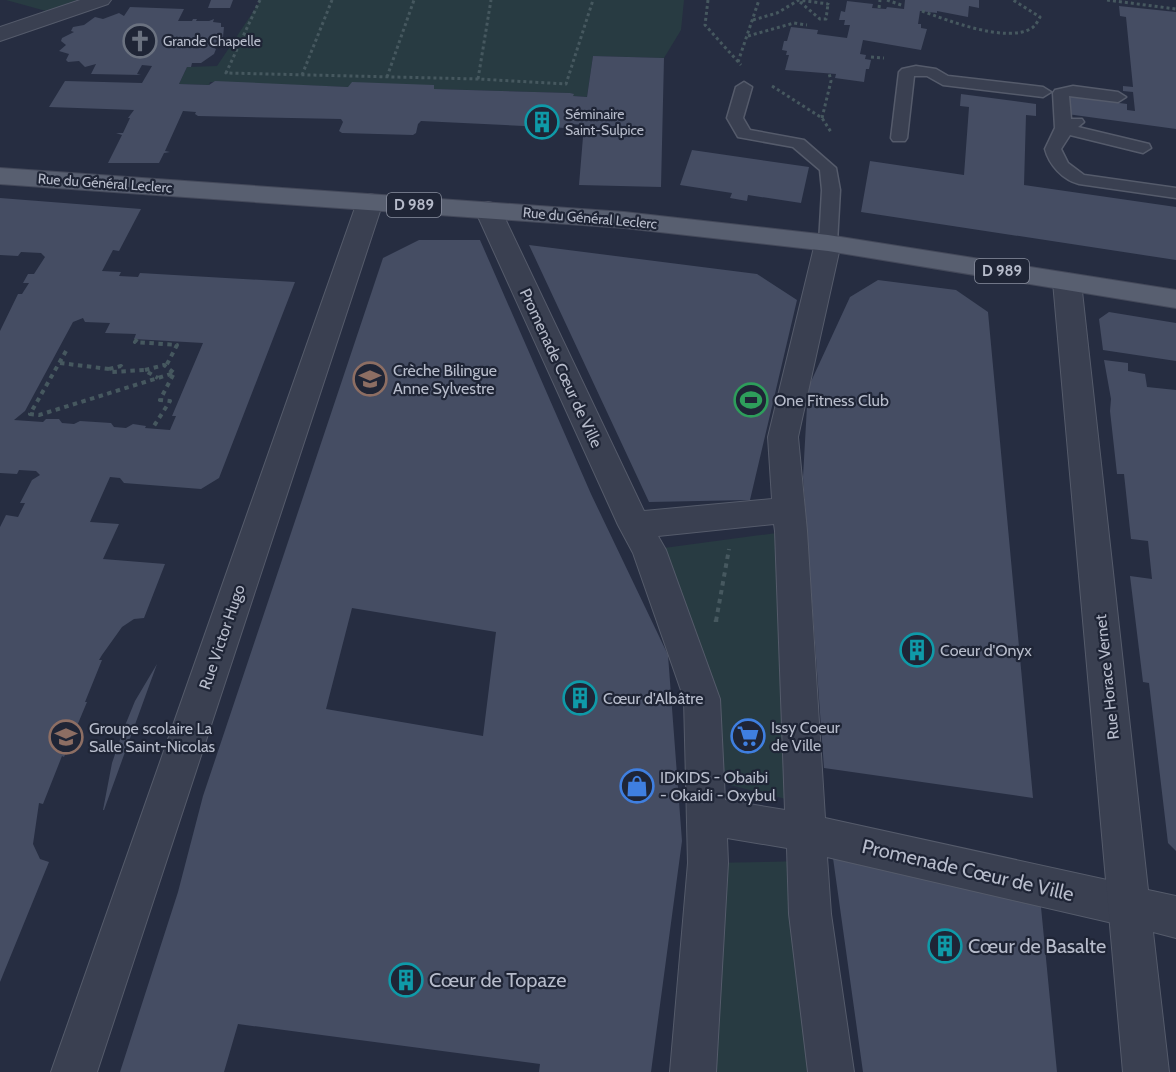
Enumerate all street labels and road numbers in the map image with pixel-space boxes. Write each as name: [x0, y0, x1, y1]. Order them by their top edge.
street label: Rue du Général Leclerc: [37, 169, 173, 197]
road number: D 989: [387, 193, 441, 217]
street label: Rue du Général Leclerc: [522, 203, 658, 233]
road number: D 989: [975, 259, 1029, 283]
street label: Promenade Cœur de Ville: [516, 285, 606, 451]
street label: Rue Victor Hugo: [195, 582, 249, 692]
street label: Rue Horace Vernet: [1091, 613, 1123, 740]
street label: Promenade Cœur de Ville: [860, 834, 1076, 906]

